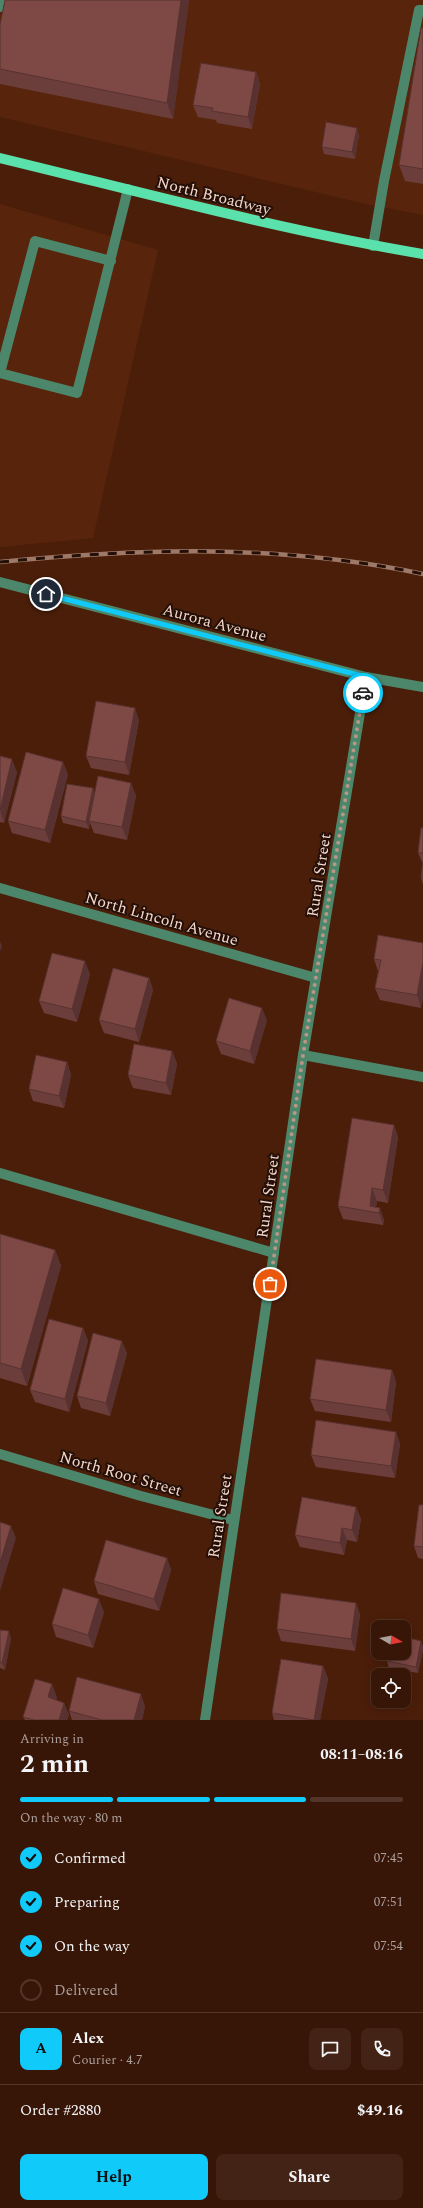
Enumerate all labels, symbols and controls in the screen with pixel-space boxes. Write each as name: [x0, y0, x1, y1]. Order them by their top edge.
street label: North Broadway: [154, 170, 275, 222]
pin: [29, 577, 63, 611]
icon: home: [35, 583, 57, 605]
street label: Aurora Avenue: [160, 598, 269, 648]
courier: [343, 673, 383, 713]
icon: car: [352, 682, 374, 704]
street label: Rural Street: [301, 831, 338, 919]
street label: North Lincoln Avenue: [82, 886, 241, 952]
street label: Rural Street: [250, 1152, 286, 1240]
pin: [253, 1267, 287, 1301]
icon: bag: [259, 1273, 281, 1295]
street label: North Root Street: [57, 1445, 185, 1503]
street label: Rural Street: [202, 1472, 239, 1560]
north arrow: [371, 1620, 411, 1660]
map controls: [371, 1620, 411, 1708]
button: locate: [371, 1668, 411, 1708]
text: Arriving in: [20, 1729, 84, 1749]
text: 08:11–08:16: [320, 1743, 403, 1766]
text: 2 min: [20, 1744, 89, 1784]
text: On the way · 80 m: [20, 1808, 123, 1828]
icon: check: [20, 1847, 42, 1869]
text: Confirmed: [54, 1847, 126, 1870]
text: 07:45: [374, 1848, 403, 1868]
icon: check: [20, 1891, 42, 1913]
text: Preparing: [54, 1891, 120, 1914]
text: 07:51: [374, 1892, 403, 1912]
icon: check: [20, 1935, 42, 1957]
text: On the way: [54, 1935, 129, 1958]
text: 07:54: [374, 1936, 403, 1956]
text: Delivered: [54, 1979, 118, 2002]
text: Alex: [72, 2027, 104, 2050]
button: chat: [309, 2028, 351, 2070]
button: phone: [361, 2028, 403, 2070]
text: A: [35, 2037, 47, 2060]
text: Courier · 4.7: [72, 2050, 142, 2070]
text: Order #2880: [20, 2099, 101, 2122]
text: $49.16: [357, 2099, 403, 2122]
button: Help: [20, 2154, 208, 2200]
button: Share: [216, 2154, 403, 2200]

